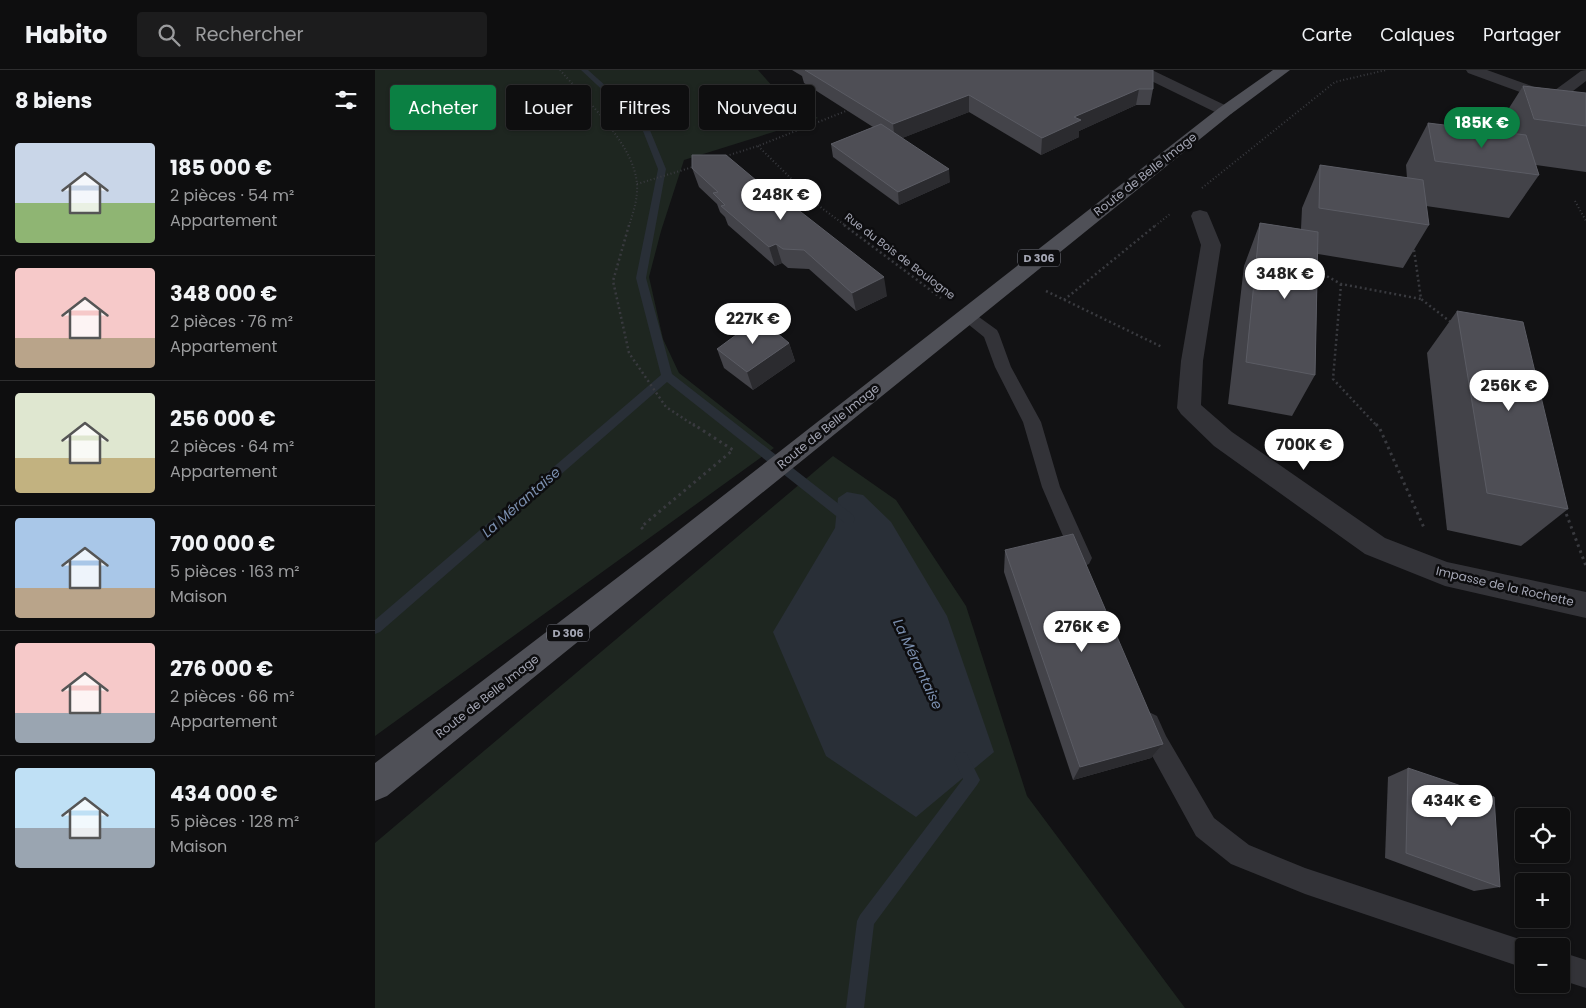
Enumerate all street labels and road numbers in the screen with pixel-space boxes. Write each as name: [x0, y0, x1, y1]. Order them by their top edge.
street label: Route de Belle Image: [1090, 128, 1200, 220]
street label: Rue du Bois de Boulogne: [841, 209, 959, 303]
road number: D 306: [1018, 250, 1060, 267]
street label: Route de Belle Image: [773, 380, 883, 472]
street label: Impasse de la Rochette: [1434, 562, 1576, 610]
road number: D 306: [547, 624, 589, 642]
street label: Route de Belle Image: [432, 650, 542, 742]

